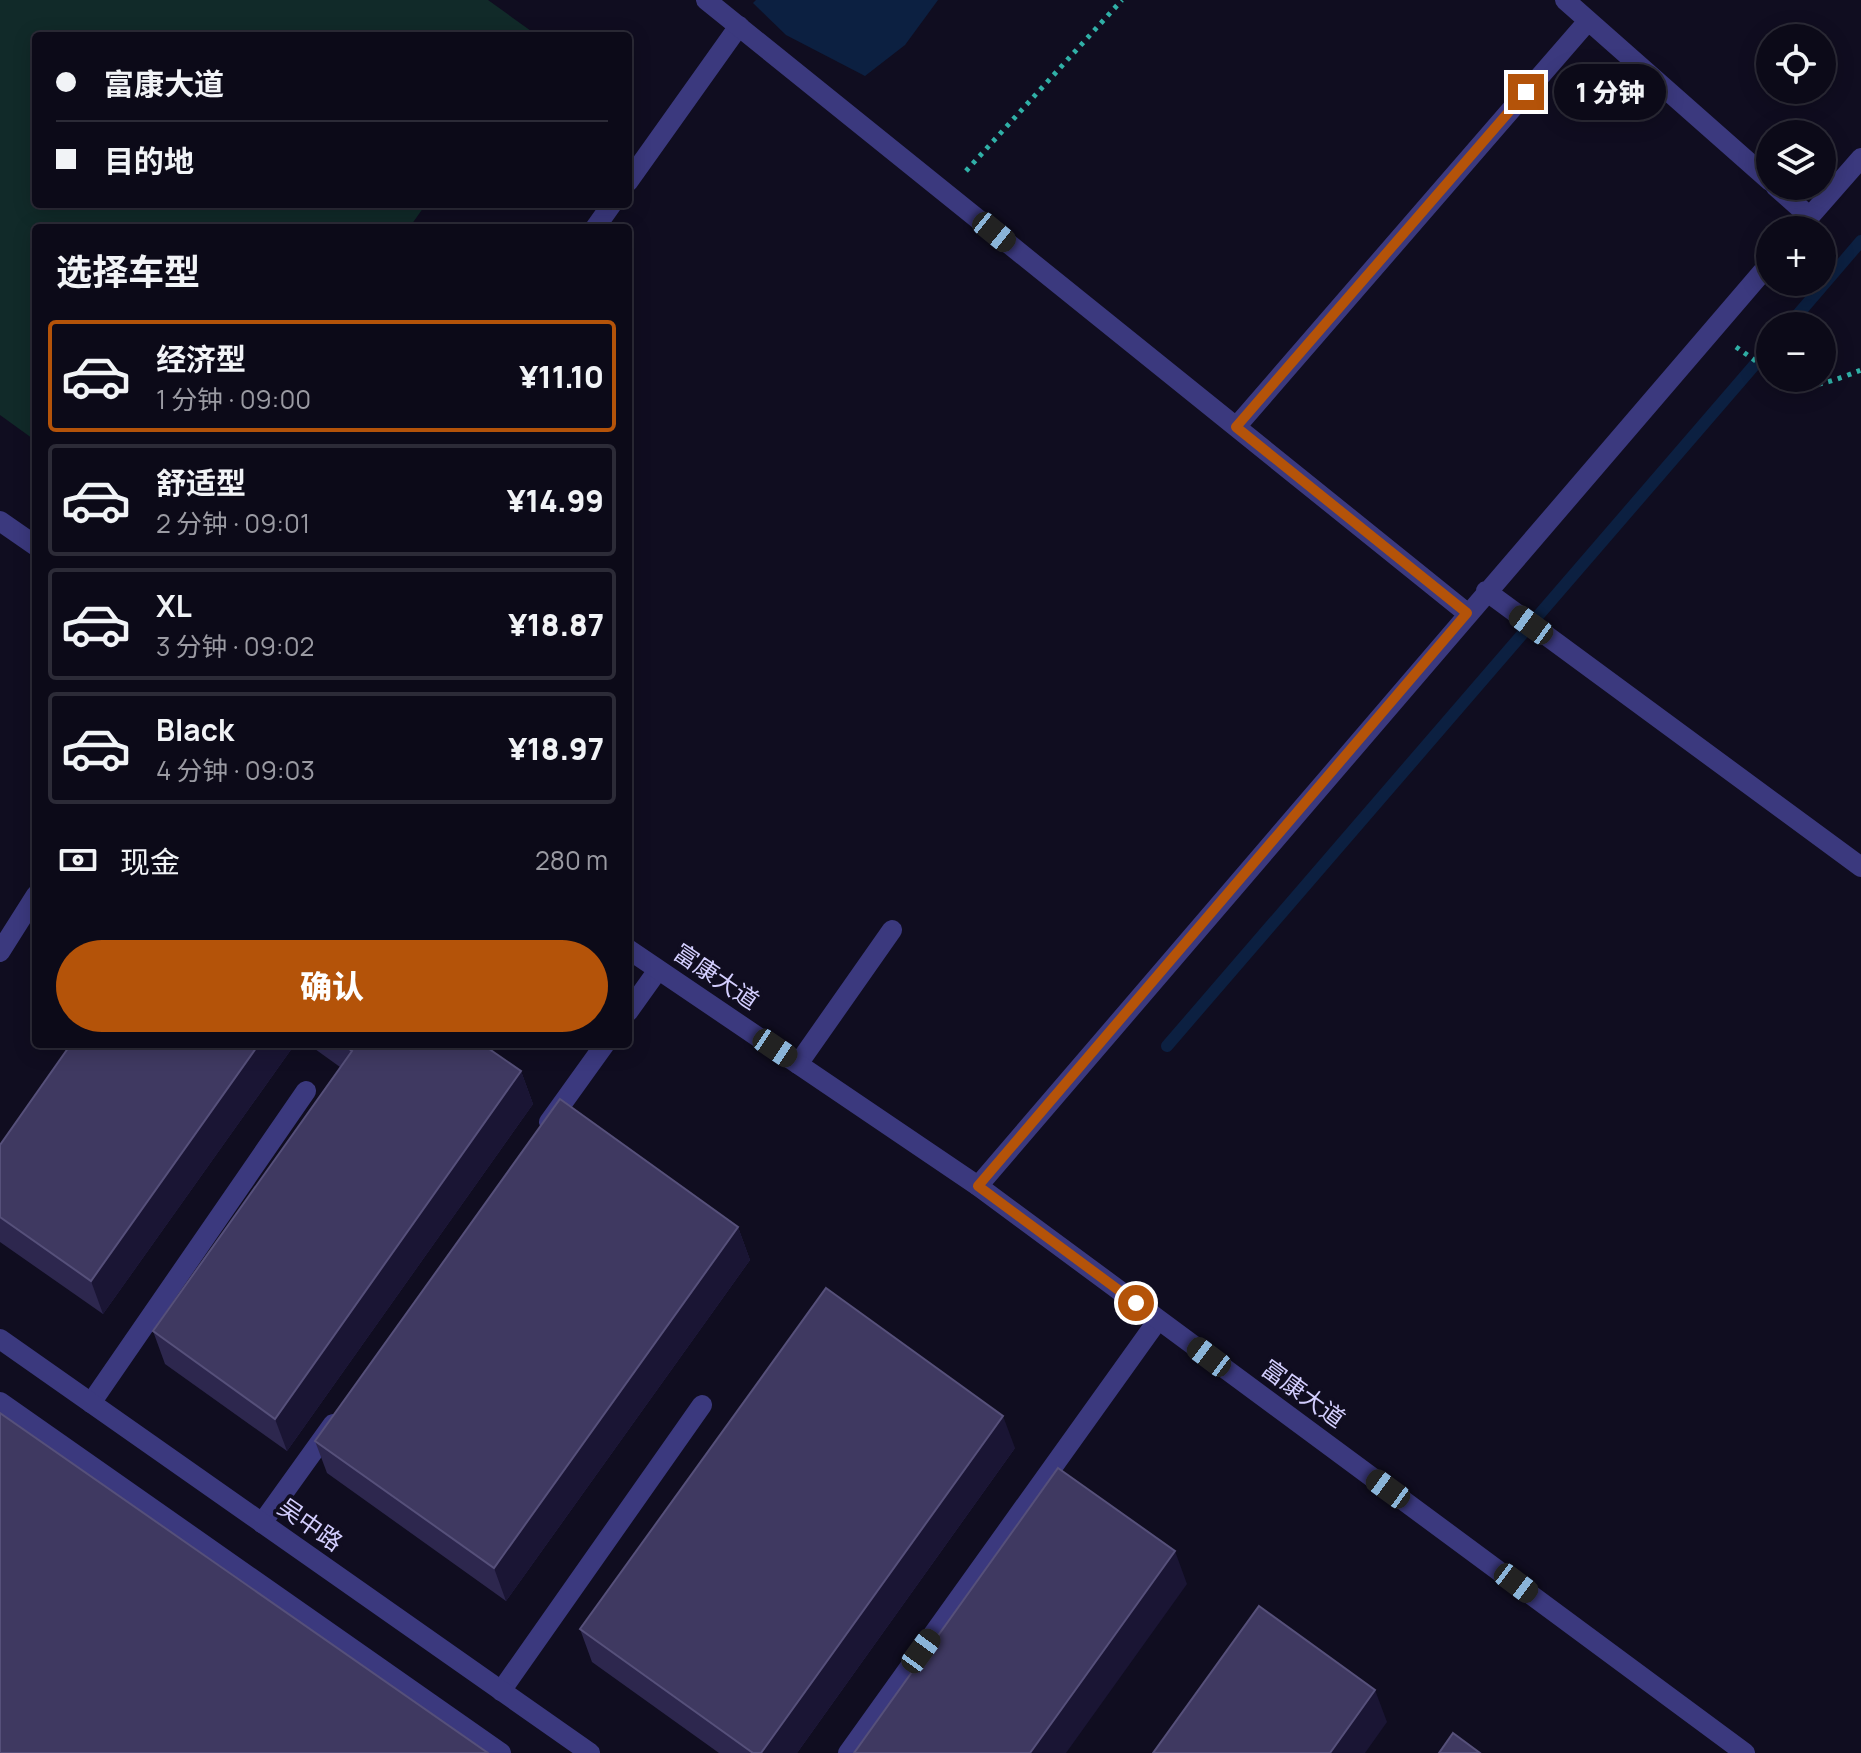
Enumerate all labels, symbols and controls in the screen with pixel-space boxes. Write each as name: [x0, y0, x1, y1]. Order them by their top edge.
map controls: [1756, 24, 1836, 392]
button: locate: [1756, 24, 1836, 104]
text: 富康大道: [104, 63, 224, 104]
callout: 1 分钟: [1554, 64, 1666, 120]
route end: [1508, 74, 1544, 110]
text: 1 分钟: [1575, 74, 1645, 110]
button: layers: [1756, 120, 1836, 200]
text: 目的地: [104, 140, 194, 181]
car: [968, 208, 1020, 256]
button: +: [1756, 216, 1836, 296]
text: 选择车型: [56, 247, 200, 296]
button: −: [1756, 312, 1836, 392]
text: 经济型: [156, 338, 246, 379]
icon: car: [60, 340, 132, 412]
text: ¥11.10: [519, 356, 604, 397]
text: 1 分钟 · 09:00: [156, 381, 311, 417]
text: 舒适型: [156, 462, 246, 503]
icon: car: [60, 464, 132, 536]
text: ¥14.99: [507, 480, 604, 521]
text: 2 分钟 · 09:01: [156, 505, 310, 541]
text: XL: [156, 585, 192, 626]
icon: car: [60, 588, 132, 660]
car: [1505, 601, 1557, 649]
text: ¥18.87: [508, 604, 604, 645]
text: 3 分钟 · 09:02: [156, 628, 314, 664]
text: Black: [156, 709, 234, 750]
icon: car: [60, 712, 132, 784]
text: ¥18.97: [508, 728, 604, 769]
text: 4 分钟 · 09:03: [156, 752, 315, 788]
icon: cash: [56, 838, 100, 882]
text: 现金: [120, 841, 180, 882]
text: 280 m: [535, 842, 608, 878]
street label: 富康大道: [668, 935, 766, 1016]
button: 确认: [56, 940, 608, 1032]
car: [748, 1025, 802, 1071]
route start: [1118, 1285, 1154, 1321]
car: [1183, 1333, 1235, 1381]
street label: 富康大道: [1255, 1351, 1352, 1434]
car: [1362, 1465, 1414, 1513]
street label: 吴中路: [272, 1490, 350, 1558]
car: [1490, 1559, 1542, 1607]
car: [897, 1625, 945, 1677]

